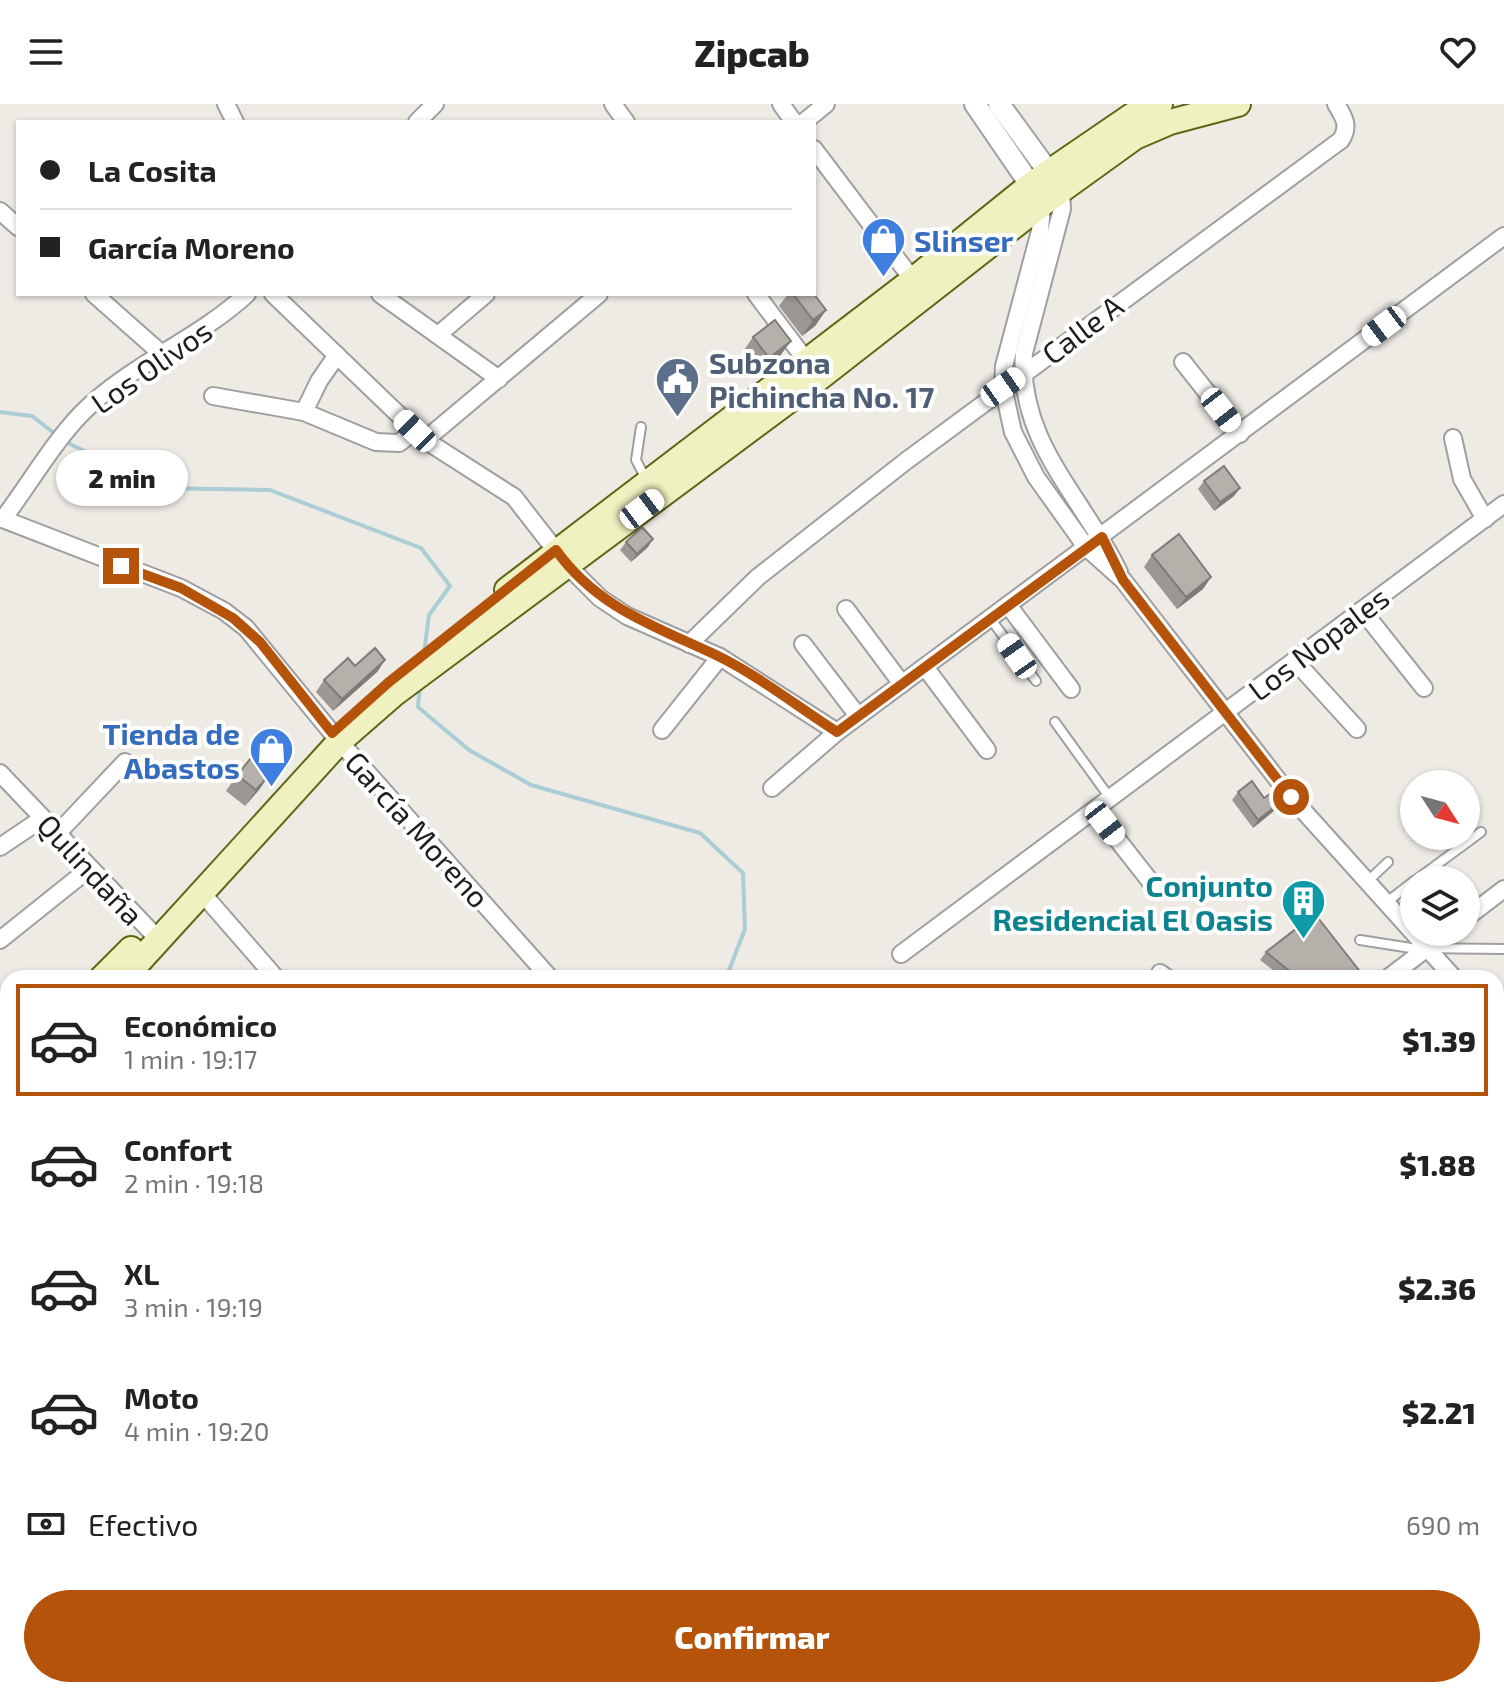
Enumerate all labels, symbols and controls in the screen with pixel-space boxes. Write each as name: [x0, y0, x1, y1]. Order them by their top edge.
icon: menu: [24, 30, 68, 74]
icon: heart: [1436, 30, 1480, 74]
text: Zipcab: [694, 31, 810, 74]
text: La Cosita: [88, 152, 217, 188]
shop icon: Slinser: [859, 216, 907, 279]
place label: Slinser: [914, 222, 1014, 258]
text: García Moreno: [88, 229, 295, 265]
street label: Calle A: [1034, 287, 1130, 371]
car: [1358, 302, 1410, 350]
street label: Los Olivos: [84, 311, 218, 421]
place label: Subzona Pichincha No. 17: [709, 344, 934, 414]
public building icon: Subzona Pichincha No. 17: [654, 355, 702, 418]
car: [976, 363, 1030, 411]
car: [1197, 384, 1245, 436]
car: [389, 406, 441, 456]
callout: 2 min: [55, 450, 187, 506]
text: 2 min: [88, 462, 156, 493]
car: [616, 485, 668, 533]
route end: [103, 548, 139, 584]
street label: Los Nopales: [1241, 578, 1395, 708]
car: [993, 629, 1041, 683]
place label: Tienda de Abastos: [102, 715, 240, 785]
shop icon: Tienda de Abastos: [247, 726, 295, 789]
street label: García Moreno: [338, 743, 498, 915]
north arrow: [1400, 770, 1480, 850]
map controls: [1400, 770, 1480, 946]
route start: [1273, 779, 1309, 815]
car: [1081, 797, 1129, 849]
street label: Qulindaña: [31, 806, 151, 932]
button: layers: [1400, 866, 1480, 946]
place label: Conjunto Residencial El Oasis: [993, 867, 1273, 937]
building icon: Conjunto Residencial El Oasis: [1280, 878, 1328, 941]
icon: car: [28, 1004, 100, 1076]
text: Económico: [124, 1007, 277, 1043]
text: $1.39: [1402, 1022, 1476, 1058]
text: 1 min · 19:17: [124, 1043, 257, 1074]
icon: car: [28, 1128, 100, 1200]
text: Confort: [124, 1131, 232, 1167]
text: $1.88: [1399, 1146, 1476, 1182]
text: 2 min · 19:18: [124, 1167, 264, 1198]
icon: car: [28, 1252, 100, 1324]
text: XL: [124, 1255, 159, 1291]
text: $2.36: [1398, 1270, 1476, 1306]
text: 3 min · 19:19: [124, 1291, 263, 1322]
icon: car: [28, 1376, 100, 1448]
text: Moto: [124, 1379, 199, 1415]
text: $2.21: [1402, 1394, 1476, 1430]
text: 4 min · 19:20: [124, 1415, 270, 1446]
icon: cash: [24, 1502, 68, 1546]
text: Efectivo: [88, 1506, 198, 1542]
text: 690 m: [1406, 1509, 1480, 1540]
button: Confirmar: [24, 1590, 1480, 1682]

